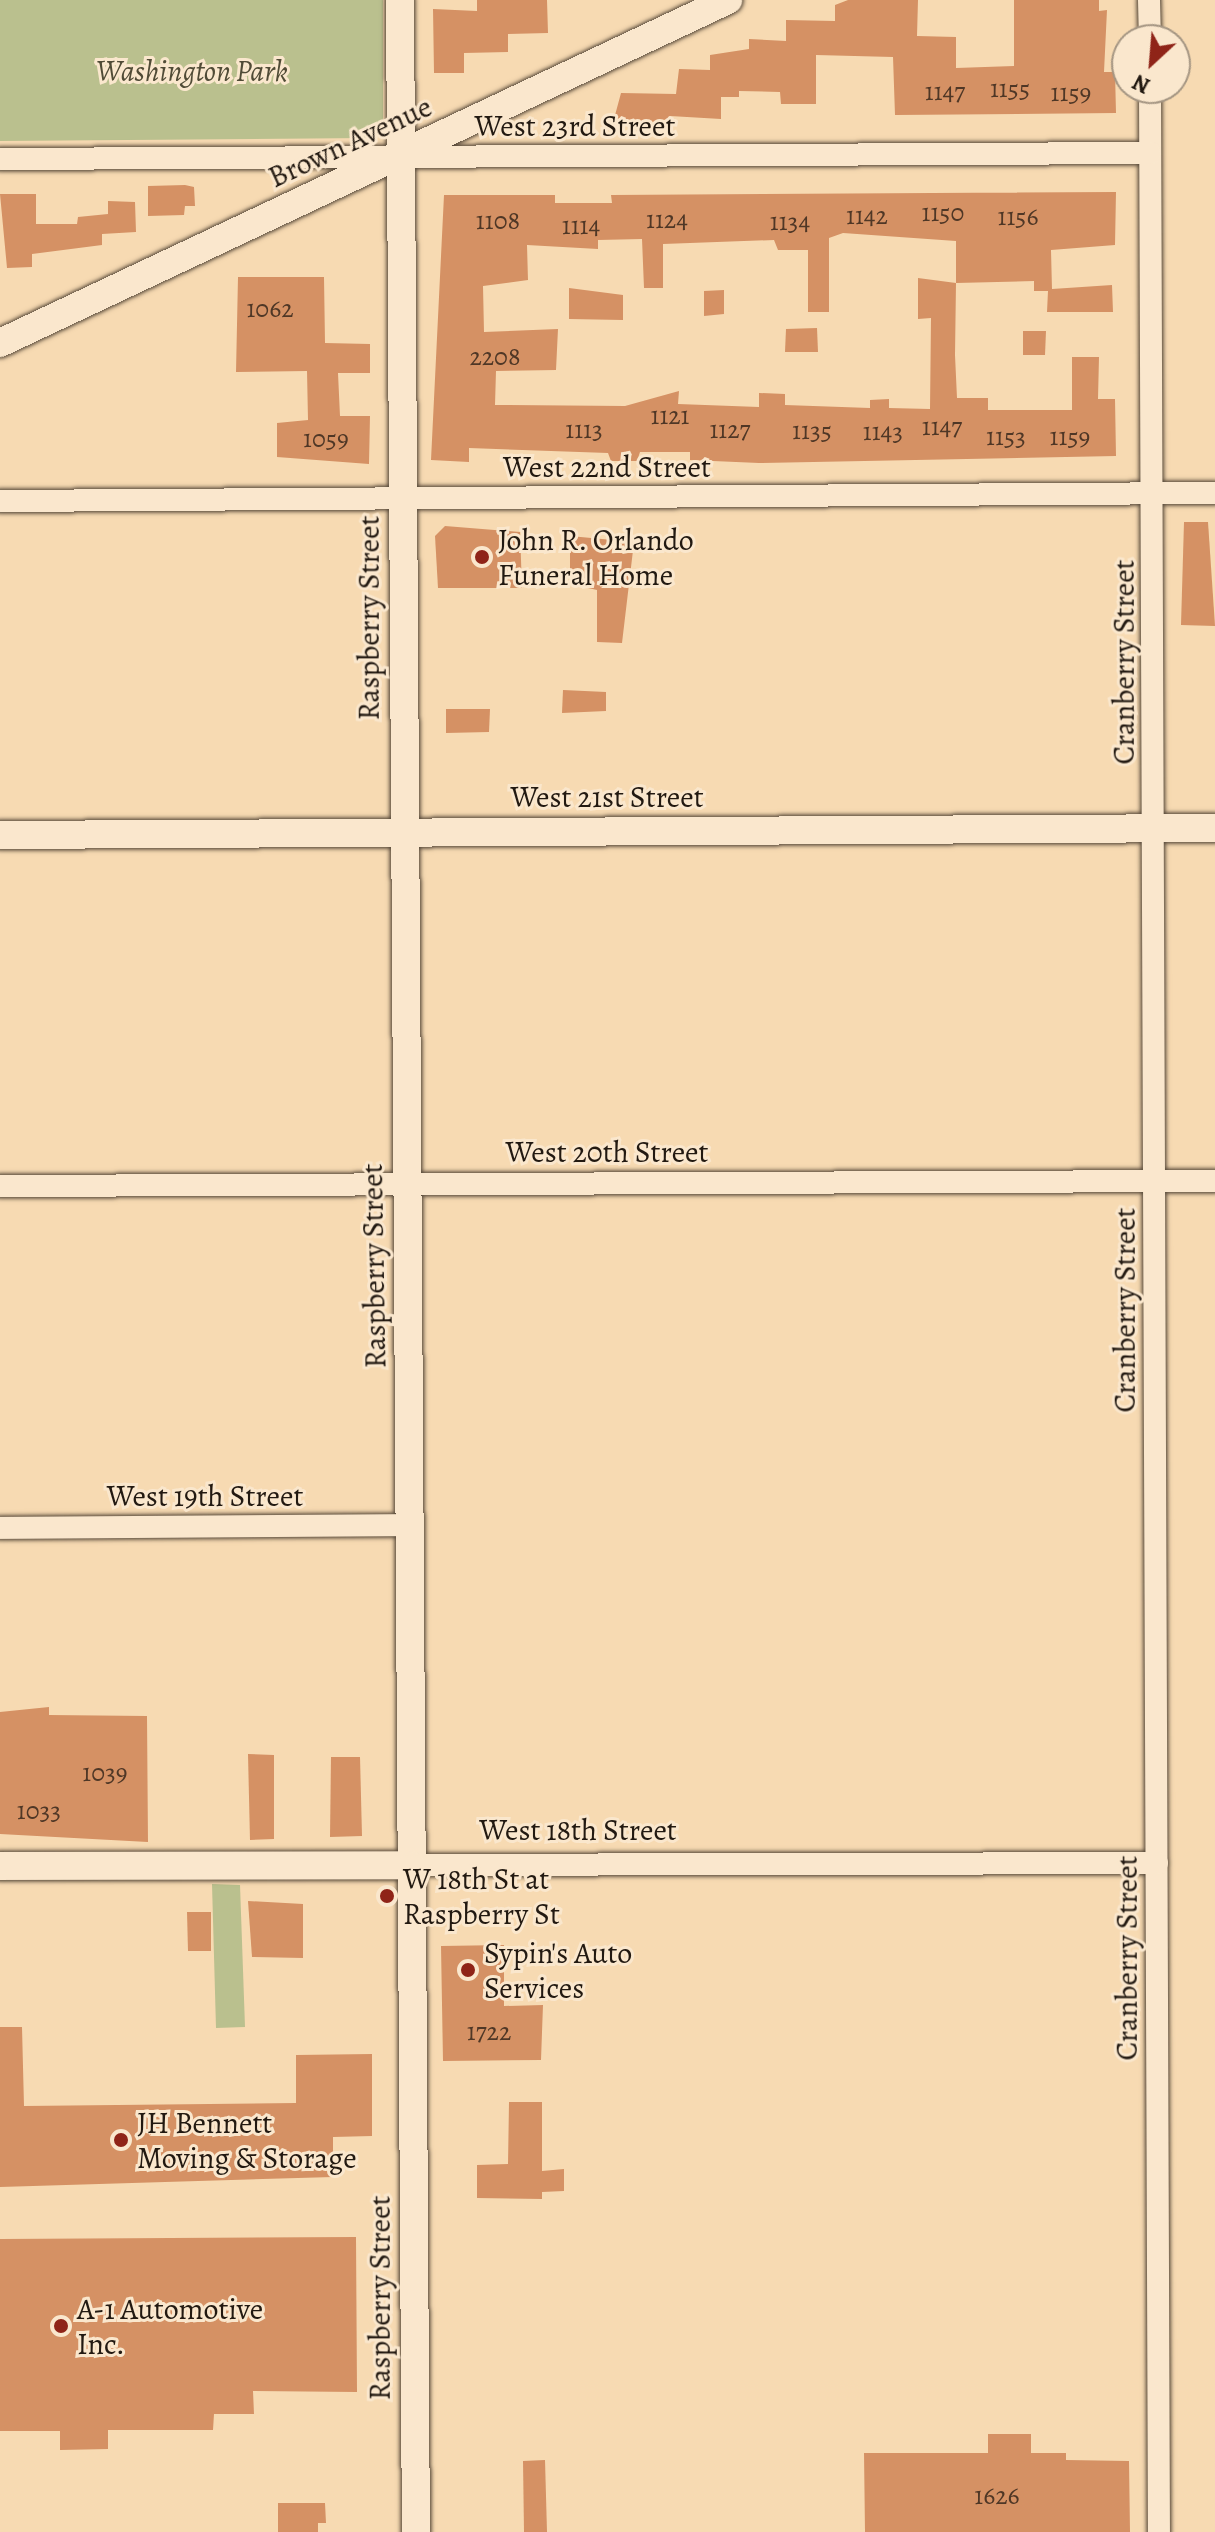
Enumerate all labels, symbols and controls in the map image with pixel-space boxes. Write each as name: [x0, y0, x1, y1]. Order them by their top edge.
north arrow: [1111, 24, 1191, 104]
park label: Washington Park: [96, 53, 288, 89]
text: N: [1128, 67, 1155, 101]
house number: 1155: [990, 73, 1030, 105]
house number: 1147: [925, 76, 965, 108]
house number: 1159: [1051, 77, 1091, 109]
street label: Brown Avenue: [263, 88, 437, 196]
street label: West 23rd Street: [475, 108, 675, 144]
house number: 1150: [922, 197, 964, 229]
house number: 1142: [846, 200, 888, 232]
house number: 1156: [998, 201, 1038, 233]
house number: 1124: [646, 204, 688, 236]
house number: 1108: [476, 205, 520, 237]
house number: 1134: [770, 206, 810, 238]
house number: 1114: [562, 210, 600, 242]
house number: 1062: [246, 293, 294, 325]
house number: 2208: [469, 341, 521, 373]
house number: 1121: [650, 400, 690, 432]
house number: 1147: [922, 411, 962, 443]
house number: 1113: [565, 414, 603, 446]
house number: 1127: [709, 414, 751, 446]
house number: 1135: [792, 415, 832, 447]
house number: 1143: [863, 416, 903, 448]
house number: 1153: [986, 421, 1026, 453]
house number: 1159: [1050, 421, 1090, 453]
house number: 1059: [303, 423, 349, 455]
street label: West 22nd Street: [503, 449, 711, 485]
street label: Raspberry Street: [351, 516, 387, 720]
place label: John R. Orlando Funeral Home: [498, 522, 694, 592]
marker: John R. Orlando Funeral Home: [473, 548, 491, 566]
street label: Cranberry Street: [1106, 560, 1142, 764]
street label: West 21st Street: [510, 779, 704, 815]
street label: West 20th Street: [506, 1134, 708, 1170]
street label: Raspberry Street: [354, 1163, 394, 1369]
street label: Cranberry Street: [1107, 1208, 1143, 1412]
street label: West 19th Street: [107, 1478, 303, 1514]
house number: 1039: [82, 1757, 128, 1789]
house number: 1033: [17, 1795, 61, 1827]
street label: West 18th Street: [479, 1812, 677, 1848]
street label: Cranberry Street: [1109, 1856, 1145, 2060]
place label: W 18th St at Raspberry St: [403, 1861, 560, 1932]
marker: W 18th St at Raspberry St: [378, 1887, 396, 1905]
place label: Sypin's Auto Services: [484, 1935, 632, 2006]
marker: Sypin's Auto Services: [459, 1961, 477, 1979]
house number: 1722: [467, 2016, 511, 2048]
place label: JH Bennett Moving & Storage: [137, 2105, 357, 2176]
marker: JH Bennett Moving & Storage: [112, 2131, 130, 2149]
street label: Raspberry Street: [362, 2196, 398, 2400]
place label: A-1 Automotive Inc.: [77, 2291, 263, 2362]
marker: A-1 Automotive Inc.: [52, 2317, 70, 2335]
house number: 1626: [974, 2480, 1020, 2512]

